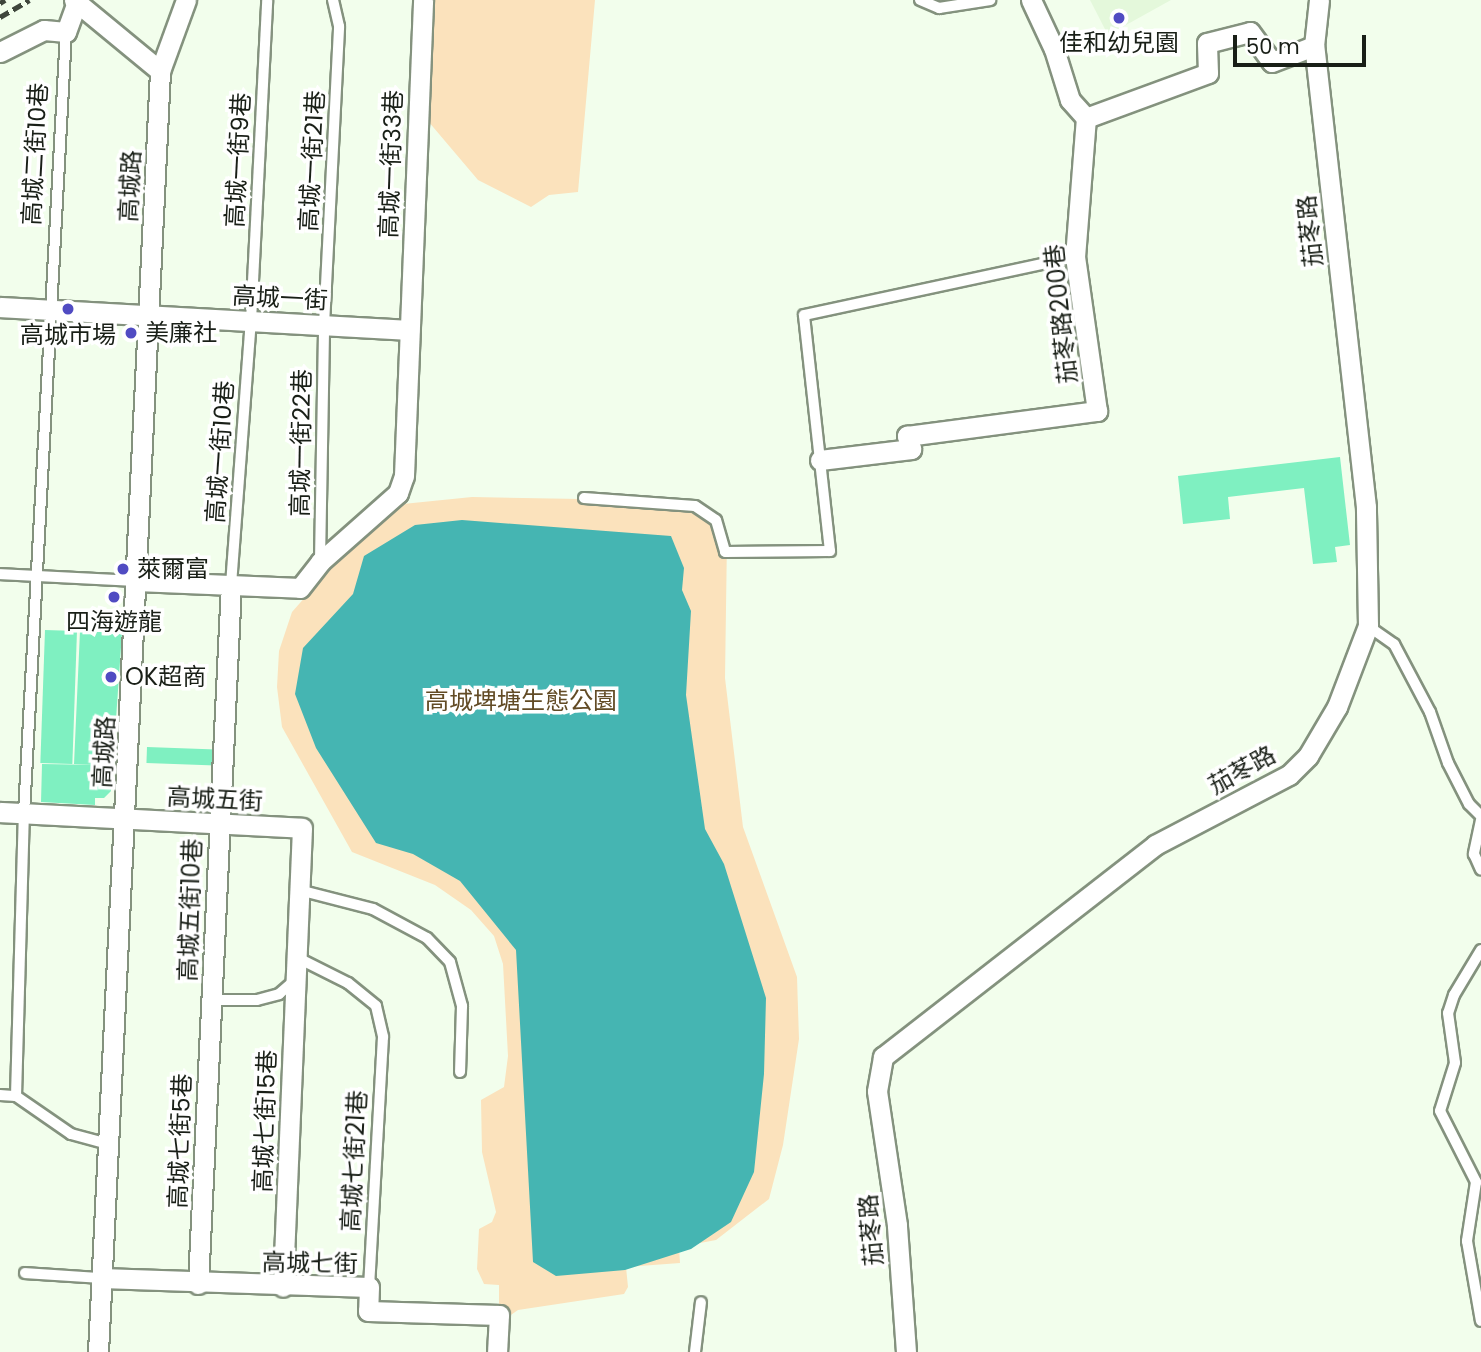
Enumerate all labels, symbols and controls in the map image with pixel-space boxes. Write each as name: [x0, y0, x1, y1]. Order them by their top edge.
marker: 佳和幼兒園: [1111, 10, 1127, 26]
scale bar: [1236, 21, 1369, 65]
place label: 佳和幼兒園: [1059, 29, 1179, 57]
text: 50 m: [1246, 32, 1300, 61]
street label: 高城二街10巷: [17, 82, 53, 226]
street label: 高城一街33巷: [374, 89, 408, 239]
street label: 高城一街21巷: [294, 90, 330, 232]
street label: 高城一街9巷: [220, 92, 256, 228]
street label: 高城路: [114, 149, 146, 223]
street label: 茄苳路: [1292, 194, 1328, 268]
street label: 茄苳路200巷: [1039, 243, 1083, 385]
street label: 高城一街: [231, 281, 329, 315]
marker: 高城市場: [60, 301, 76, 317]
place label: 美廉社: [145, 319, 217, 347]
place label: 高城市場: [20, 321, 116, 349]
marker: 美廉社: [123, 325, 139, 341]
street label: 高城一街22巷: [285, 369, 317, 517]
street label: 高城一街10巷: [201, 380, 239, 524]
place label: 萊爾富: [137, 555, 209, 583]
marker: 萊爾富: [115, 561, 131, 577]
marker: 四海遊龍: [106, 589, 122, 605]
place label: 四海遊龍: [66, 608, 162, 636]
place label: OK超商: [125, 663, 206, 691]
marker: OK超商: [103, 669, 119, 685]
park label: 高城埤塘生態公園: [425, 687, 617, 715]
street label: 高城路: [88, 715, 120, 789]
street label: 茄苳路: [1204, 740, 1280, 800]
street label: 高城五街: [166, 782, 264, 816]
street label: 高城五街10巷: [173, 838, 207, 982]
street label: 高城七街15巷: [248, 1049, 282, 1193]
street label: 高城七街5巷: [163, 1073, 197, 1209]
street label: 高城七街21巷: [336, 1090, 372, 1232]
street label: 茄苳路: [854, 1193, 888, 1267]
street label: 高城七街: [262, 1248, 358, 1278]

